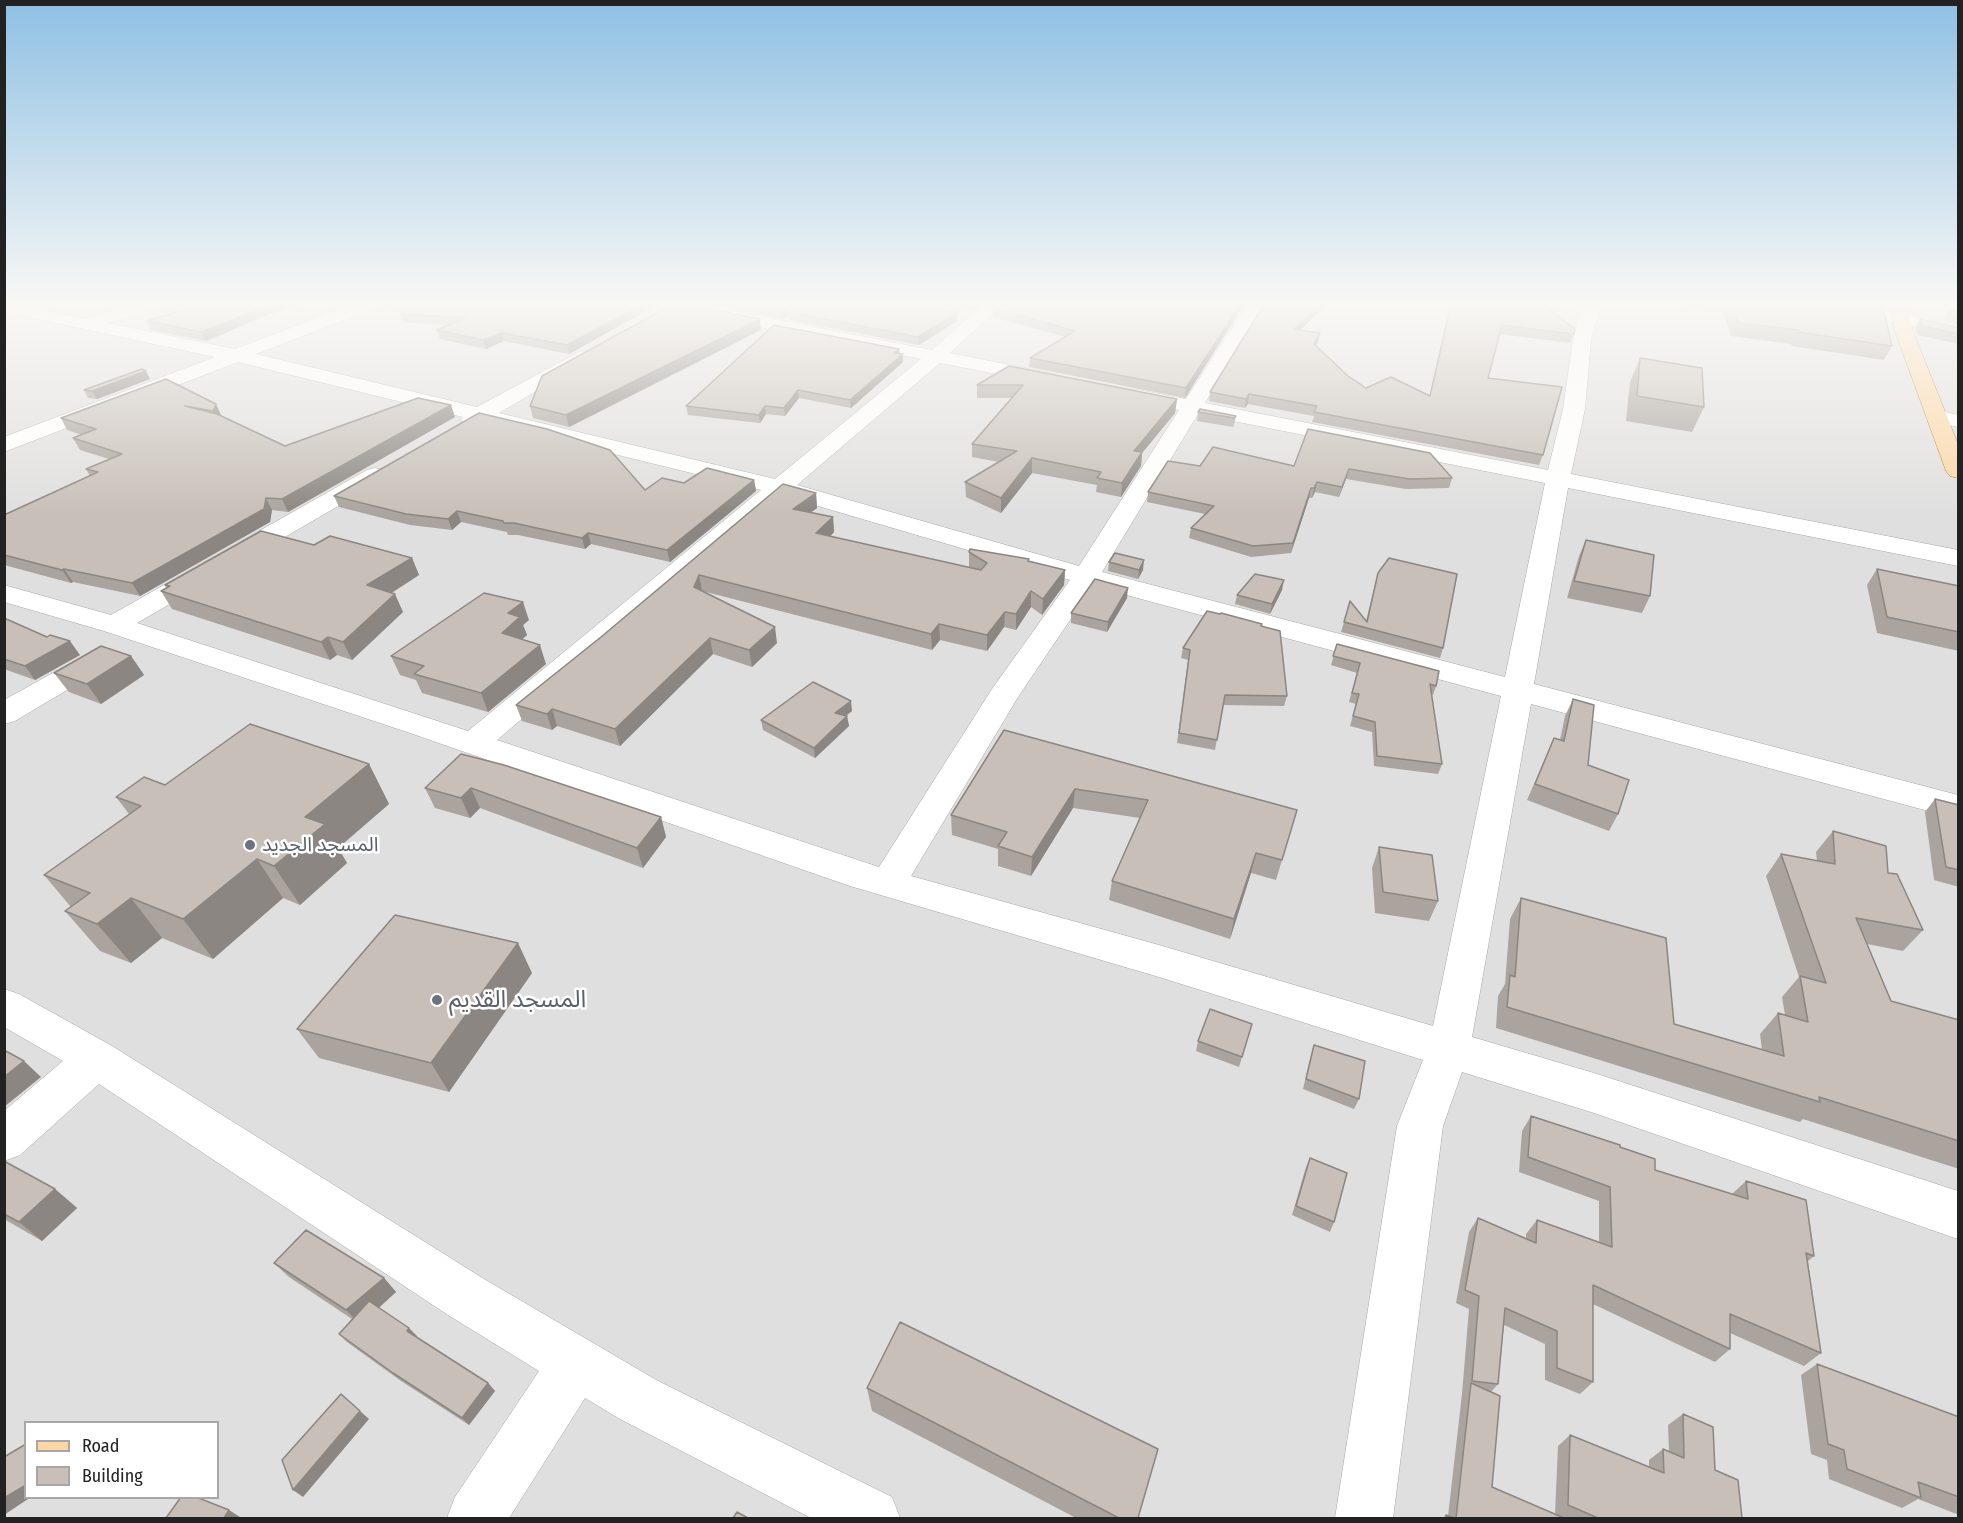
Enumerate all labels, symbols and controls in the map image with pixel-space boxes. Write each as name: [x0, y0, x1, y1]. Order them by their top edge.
place label: المسجد الجديد: [262, 833, 379, 857]
marker: المسجد الجديد: [243, 838, 257, 852]
place label: المسجد القديم: [449, 986, 586, 1014]
marker: المسجد القديم: [430, 993, 444, 1007]
legend: [24, 1421, 219, 1499]
text: Road: [82, 1435, 119, 1457]
text: Building: [82, 1465, 143, 1487]

